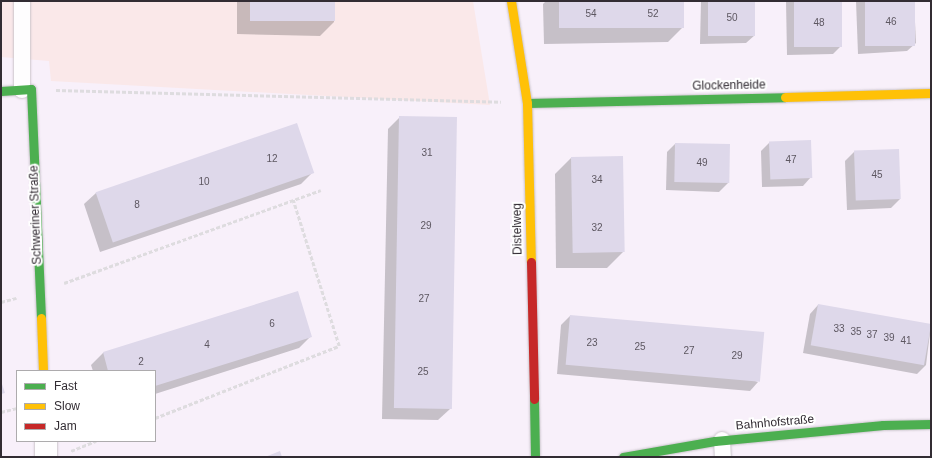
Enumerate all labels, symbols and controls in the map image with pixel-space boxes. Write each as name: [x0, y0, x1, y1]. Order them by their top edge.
house number: 54: [585, 8, 597, 20]
house number: 52: [647, 8, 659, 20]
house number: 50: [726, 12, 738, 24]
house number: 46: [885, 16, 897, 28]
house number: 48: [813, 17, 825, 29]
street label: Glockenheide: [692, 78, 766, 94]
house number: 31: [421, 147, 433, 159]
house number: 12: [266, 153, 278, 165]
house number: 47: [785, 154, 797, 166]
house number: 49: [696, 157, 708, 169]
street label: Schweriner Straße: [27, 165, 45, 265]
house number: 45: [871, 169, 883, 181]
house number: 34: [591, 174, 603, 186]
house number: 10: [198, 176, 210, 188]
house number: 8: [134, 199, 140, 211]
street label: Distelweg: [510, 203, 526, 255]
house number: 29: [420, 220, 432, 232]
house number: 32: [591, 222, 603, 234]
house number: 27: [418, 293, 430, 305]
house number: 6: [269, 318, 275, 330]
house number: 33: [833, 323, 845, 335]
house number: 35: [850, 326, 862, 338]
house number: 37: [866, 329, 878, 341]
house number: 39: [883, 332, 895, 344]
house number: 41: [900, 335, 912, 347]
house number: 23: [586, 337, 598, 349]
house number: 4: [204, 339, 210, 351]
house number: 25: [634, 341, 646, 353]
house number: 27: [683, 345, 695, 357]
house number: 29: [731, 350, 743, 362]
house number: 2: [138, 356, 144, 368]
house number: 25: [417, 366, 429, 378]
legend: [16, 370, 156, 442]
text: Fast: [54, 379, 77, 393]
text: Slow: [54, 399, 80, 413]
street label: Bahnhofstraße: [735, 412, 815, 434]
text: Jam: [54, 419, 77, 433]

